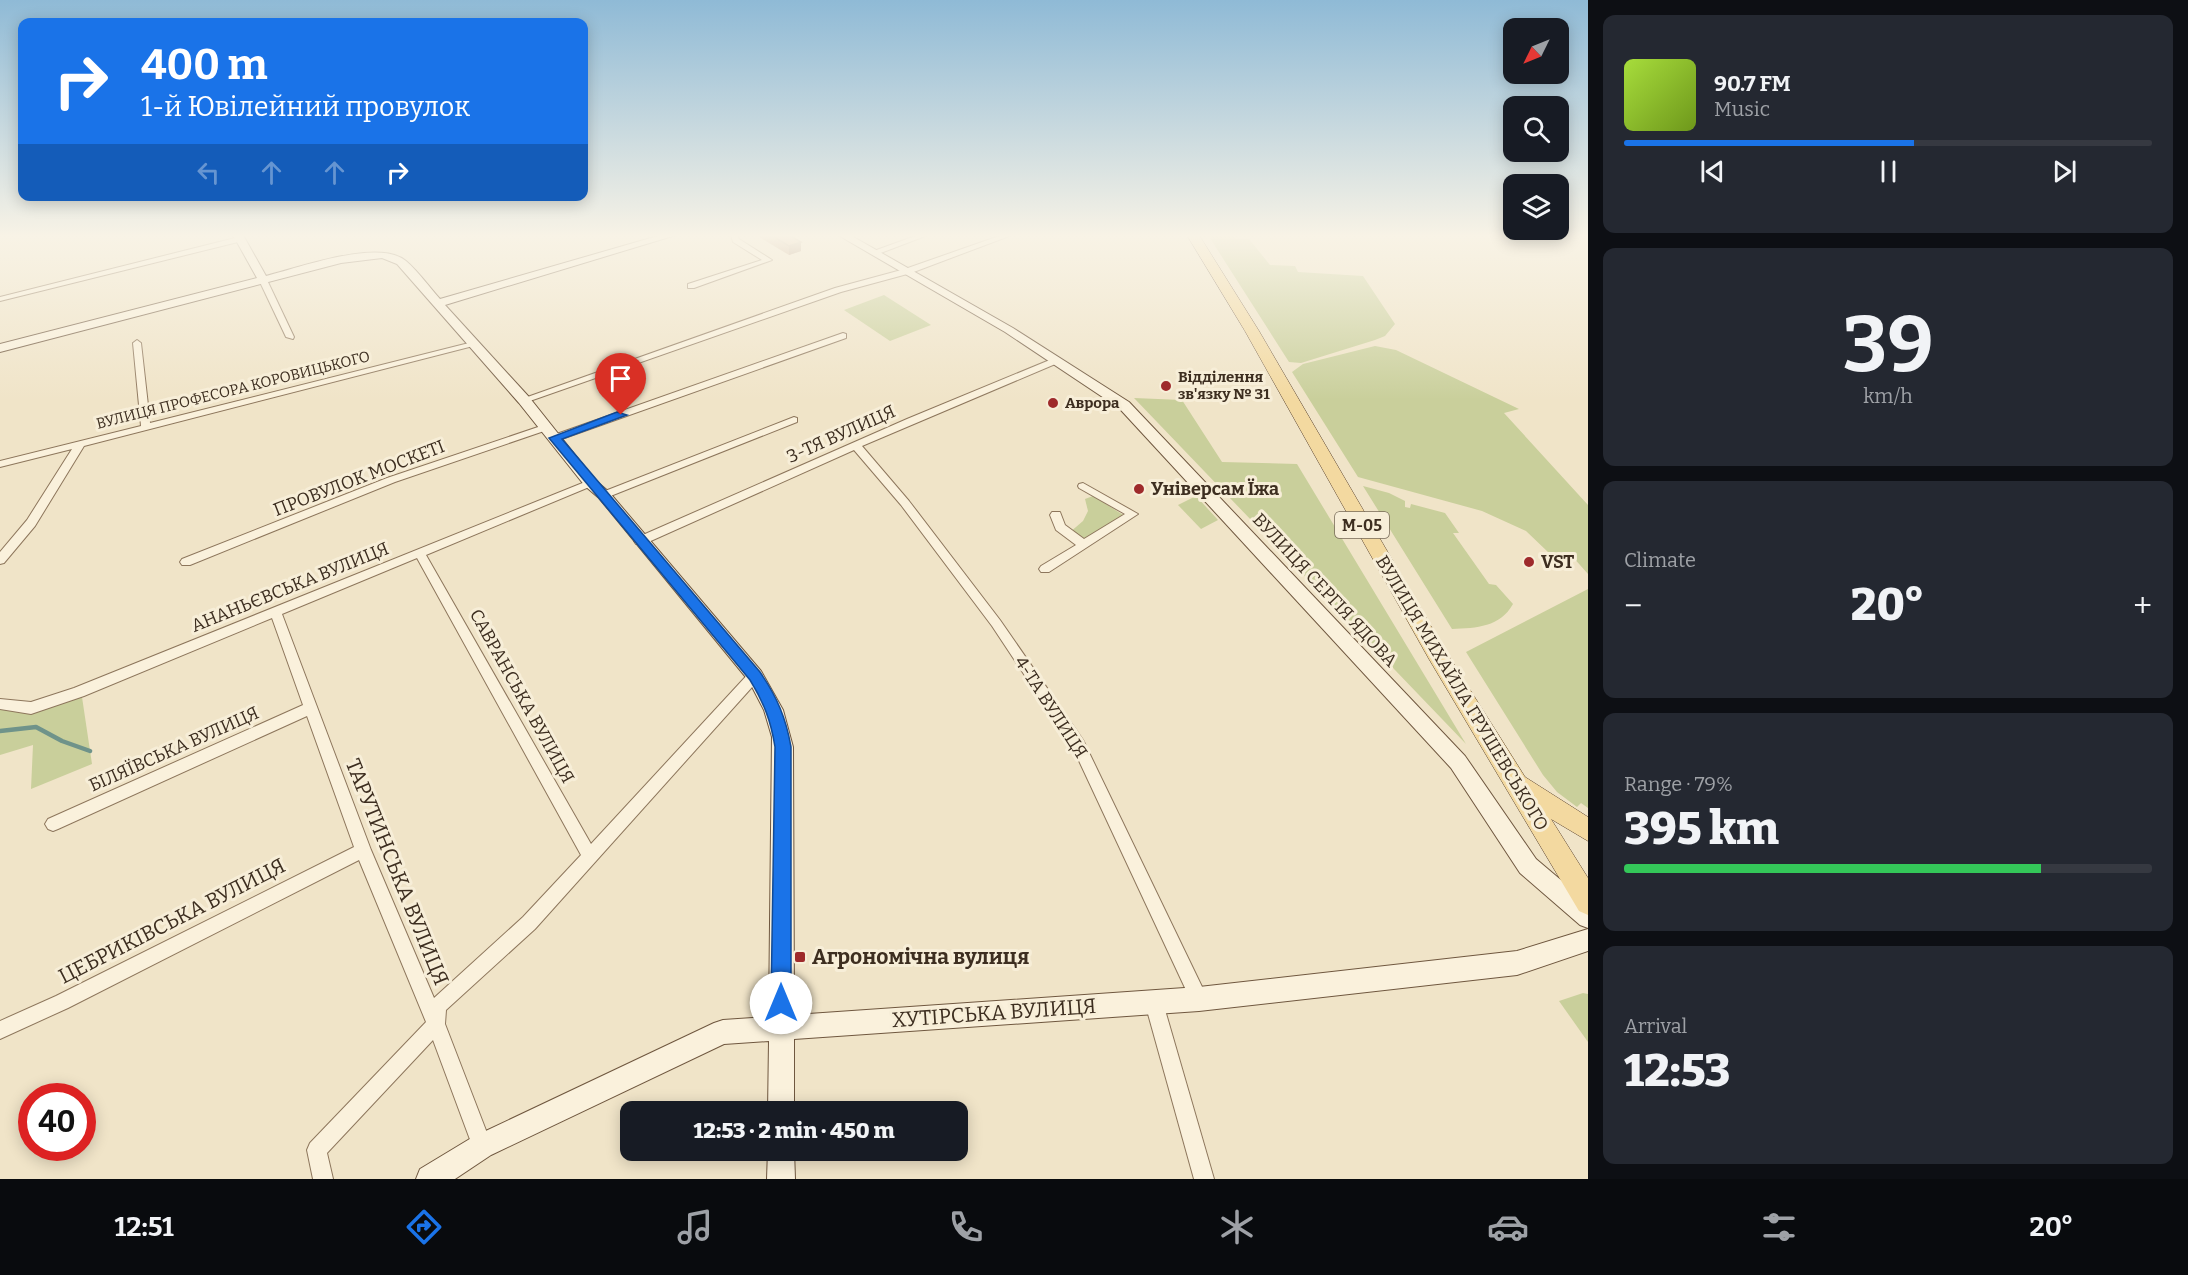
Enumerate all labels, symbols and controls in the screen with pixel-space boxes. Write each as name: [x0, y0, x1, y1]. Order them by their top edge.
north arrow: [1503, 18, 1569, 84]
map controls: [1503, 18, 1569, 240]
text: 400 m: [141, 40, 268, 90]
icon: right: [42, 42, 120, 120]
text: 90.7 FM: [1714, 70, 1791, 97]
text: 1-й Ювілейний провулок: [141, 91, 470, 123]
button: search: [1503, 96, 1569, 162]
text: Music: [1714, 97, 1770, 121]
icon: previous: [1696, 155, 1729, 188]
icon: pause: [1872, 155, 1905, 188]
icon: next: [2048, 155, 2081, 188]
icon: left: [192, 156, 225, 189]
icon: ahead: [255, 156, 288, 189]
icon: ahead: [318, 156, 351, 189]
icon: right: [381, 156, 414, 189]
button: layers: [1503, 174, 1569, 240]
text: 39: [1842, 298, 1934, 392]
street label: ВУЛИЦЯ ПРОФЕСОРА КОРОВИЦЬКОГО: [94, 347, 372, 433]
pin: [595, 353, 646, 415]
icon: arrive: [604, 362, 637, 395]
place label: Відділення зв'язку № 31: [1178, 368, 1270, 403]
marker: Відділення зв'язку № 31: [1159, 379, 1173, 393]
text: km/h: [1863, 384, 1913, 408]
place label: Аврора: [1065, 394, 1120, 412]
marker: Аврора: [1046, 396, 1060, 410]
street label: 3-ТЯ ВУЛИЦЯ: [783, 400, 899, 468]
street label: ПРОВУЛОК МОСКЕТІ: [270, 435, 448, 521]
place label: Універсам Їжа: [1151, 478, 1279, 500]
marker: Універсам Їжа: [1132, 482, 1146, 496]
street label: ВУЛИЦЯ СЕРГІЯ ЯДОВА: [1248, 509, 1402, 672]
road number: М-05: [1335, 512, 1389, 538]
street label: АНАНЬЄВСЬКА ВУЛИЦЯ: [188, 537, 392, 637]
text: Climate: [1624, 548, 1696, 572]
street label: ВУЛИЦЯ МИХАЙЛА ГРУШЕВСЬКОГО: [1371, 551, 1553, 835]
place label: VST: [1541, 551, 1574, 573]
marker: VST: [1522, 555, 1536, 569]
text: 20°: [1851, 578, 1925, 632]
text: −: [1624, 586, 1642, 626]
text: +: [2133, 586, 2152, 626]
street label: САВРАНСЬКА ВУЛИЦЯ: [465, 605, 579, 787]
street label: 4-ТА ВУЛИЦЯ: [1010, 652, 1092, 762]
street label: БІЛЯЇВСЬКА ВУЛИЦЯ: [86, 702, 262, 796]
street label: ТАРУТИНСЬКА ВУЛИЦЯ: [340, 755, 454, 989]
text: Range · 79%: [1624, 772, 1733, 796]
text: 395 km: [1624, 802, 1779, 856]
street label: ЦЕБРИКІВСЬКА ВУЛИЦЯ: [54, 852, 290, 990]
place label: Агрономічна вулиця: [812, 944, 1029, 970]
marker: Агрономічна вулиця: [793, 950, 807, 964]
position arrow: [749, 971, 813, 1035]
street label: ХУТІРСЬКА ВУЛИЦЯ: [891, 993, 1097, 1033]
text: Arrival: [1624, 1014, 1687, 1038]
text: 12:53: [1624, 1044, 1730, 1098]
speed limit sign: 40: [18, 1083, 96, 1161]
text: 12:53 · 2 min · 450 m: [694, 1117, 894, 1144]
icon: directions: [403, 1206, 445, 1248]
icon: music: [674, 1206, 716, 1248]
icon: phone: [945, 1206, 987, 1248]
icon: climate: [1216, 1206, 1258, 1248]
icon: car: [1487, 1206, 1529, 1248]
icon: filters: [1758, 1206, 1800, 1248]
text: 12:51: [115, 1211, 174, 1243]
text: 20°: [2029, 1211, 2073, 1243]

